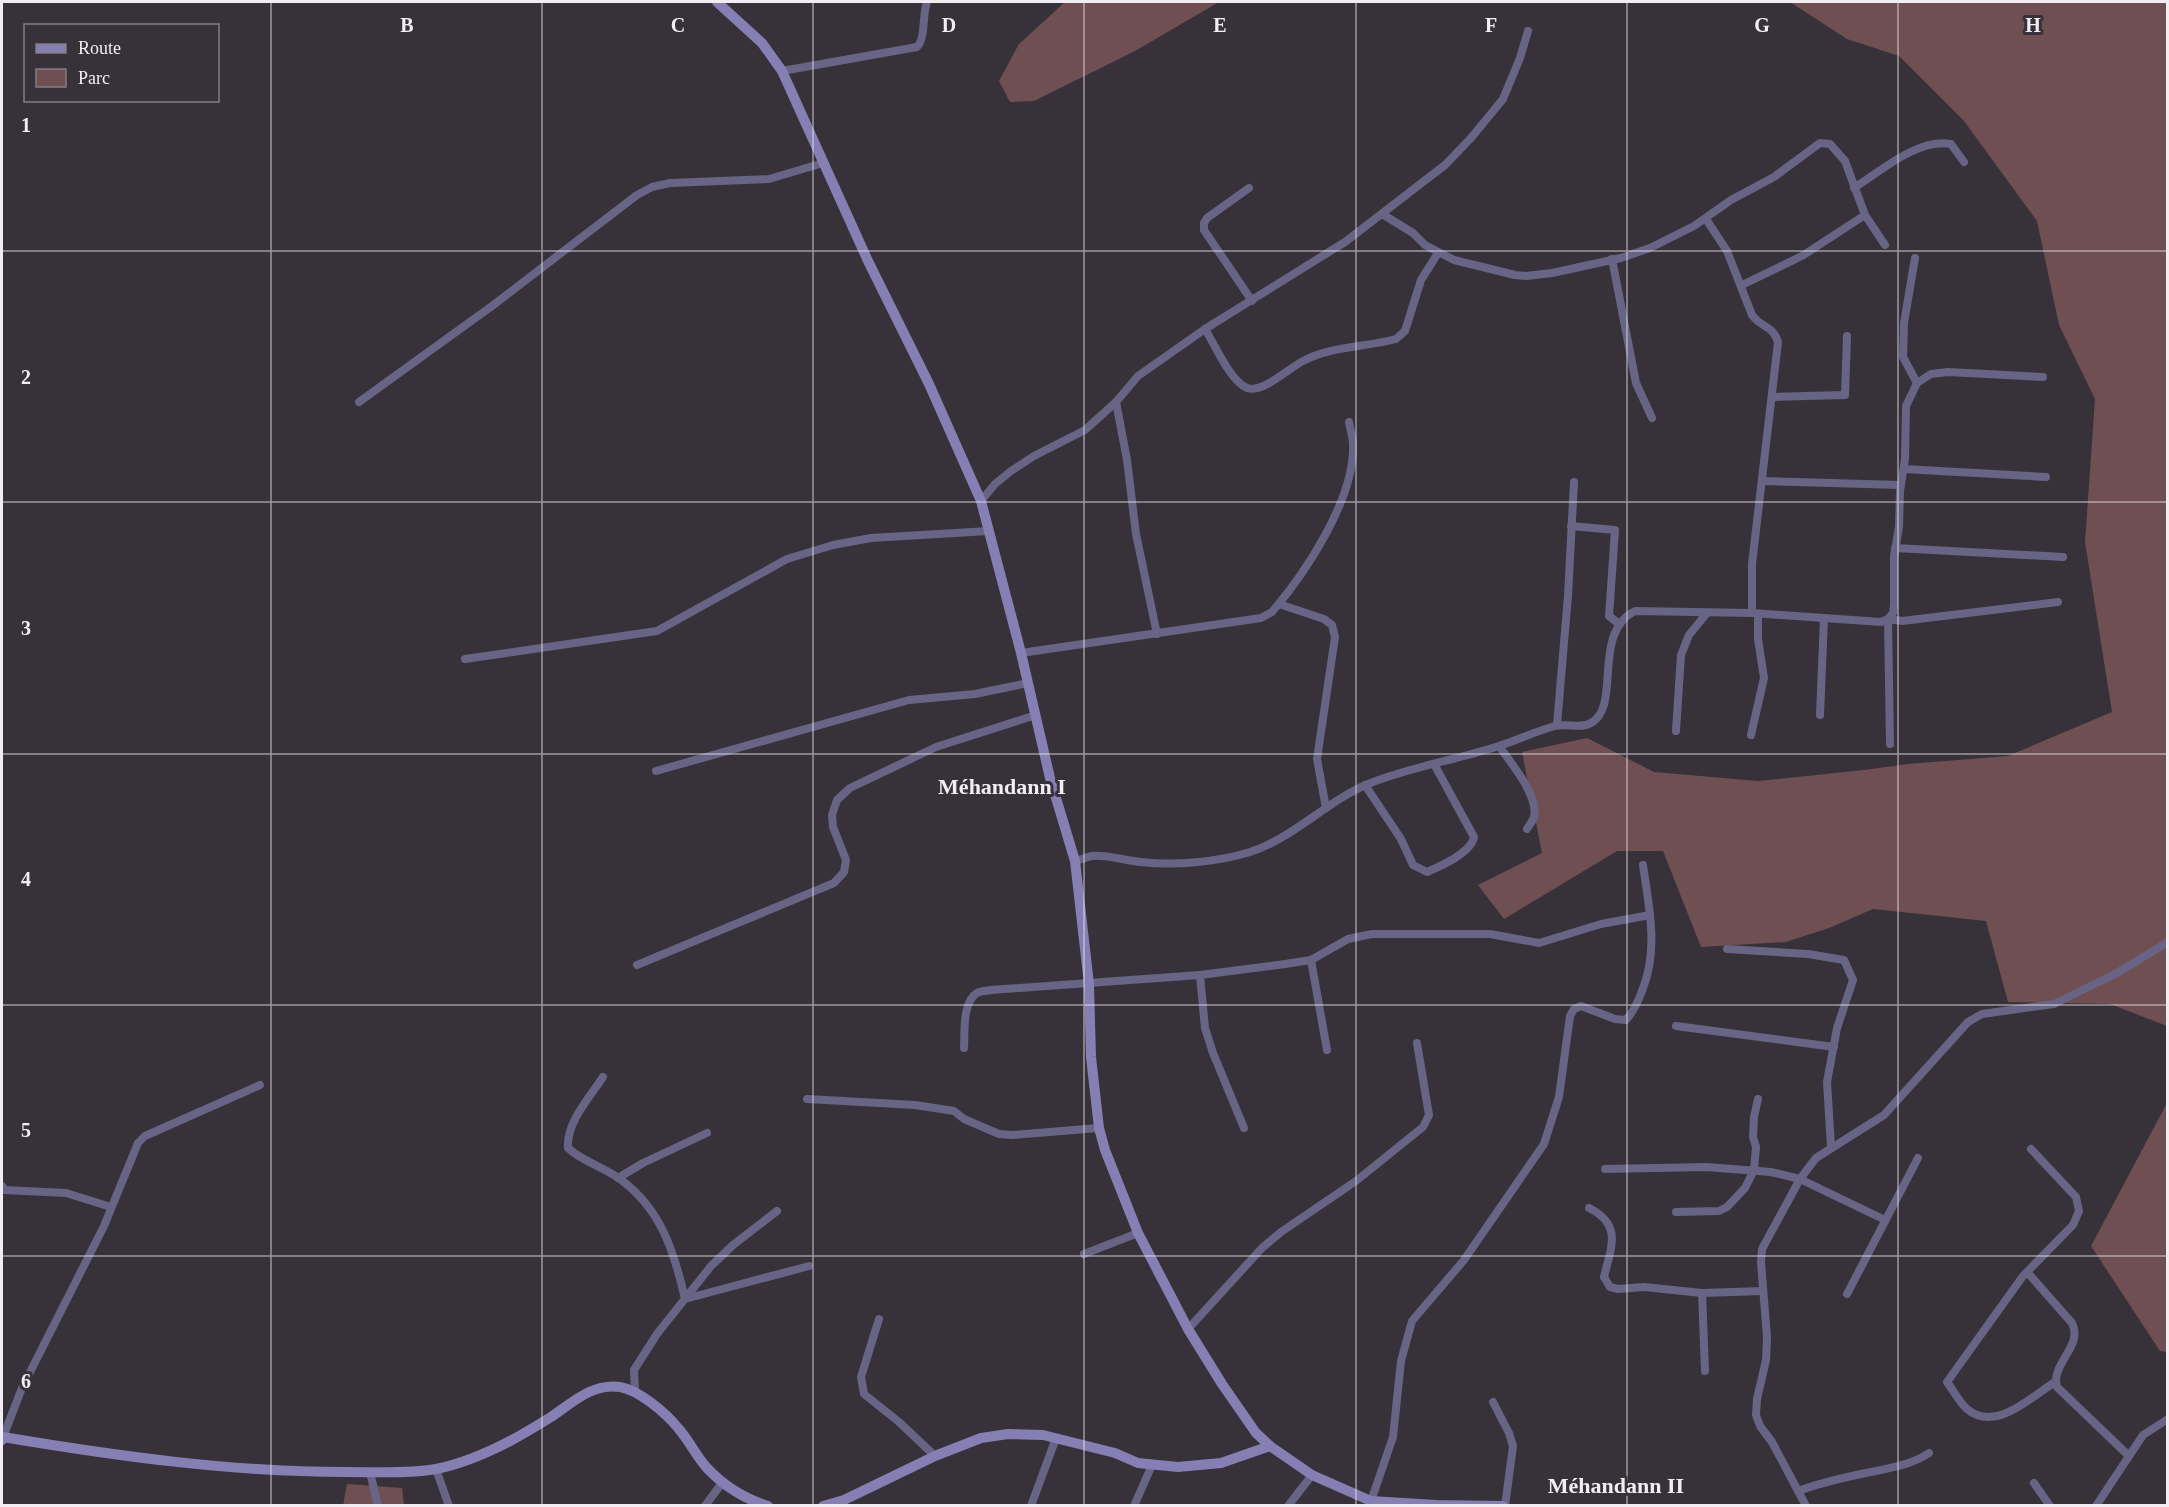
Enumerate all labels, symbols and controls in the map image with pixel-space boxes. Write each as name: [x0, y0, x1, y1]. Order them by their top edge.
text: B: [400, 14, 414, 36]
text: C: [671, 14, 685, 36]
text: D: [942, 14, 956, 36]
text: E: [1213, 14, 1227, 36]
text: F: [1485, 14, 1497, 36]
text: G: [1754, 14, 1770, 36]
text: H: [2025, 14, 2041, 36]
legend: [24, 24, 219, 102]
text: Route: [78, 38, 121, 58]
text: Parc: [78, 68, 110, 88]
text: 1: [21, 114, 31, 136]
text: 2: [21, 366, 31, 388]
text: 3: [21, 617, 31, 639]
district label: Méhandann I: [938, 774, 1066, 799]
text: 4: [21, 868, 31, 890]
text: 5: [21, 1119, 31, 1141]
text: 6: [21, 1370, 31, 1392]
district label: Méhandann II: [1548, 1473, 1684, 1498]

